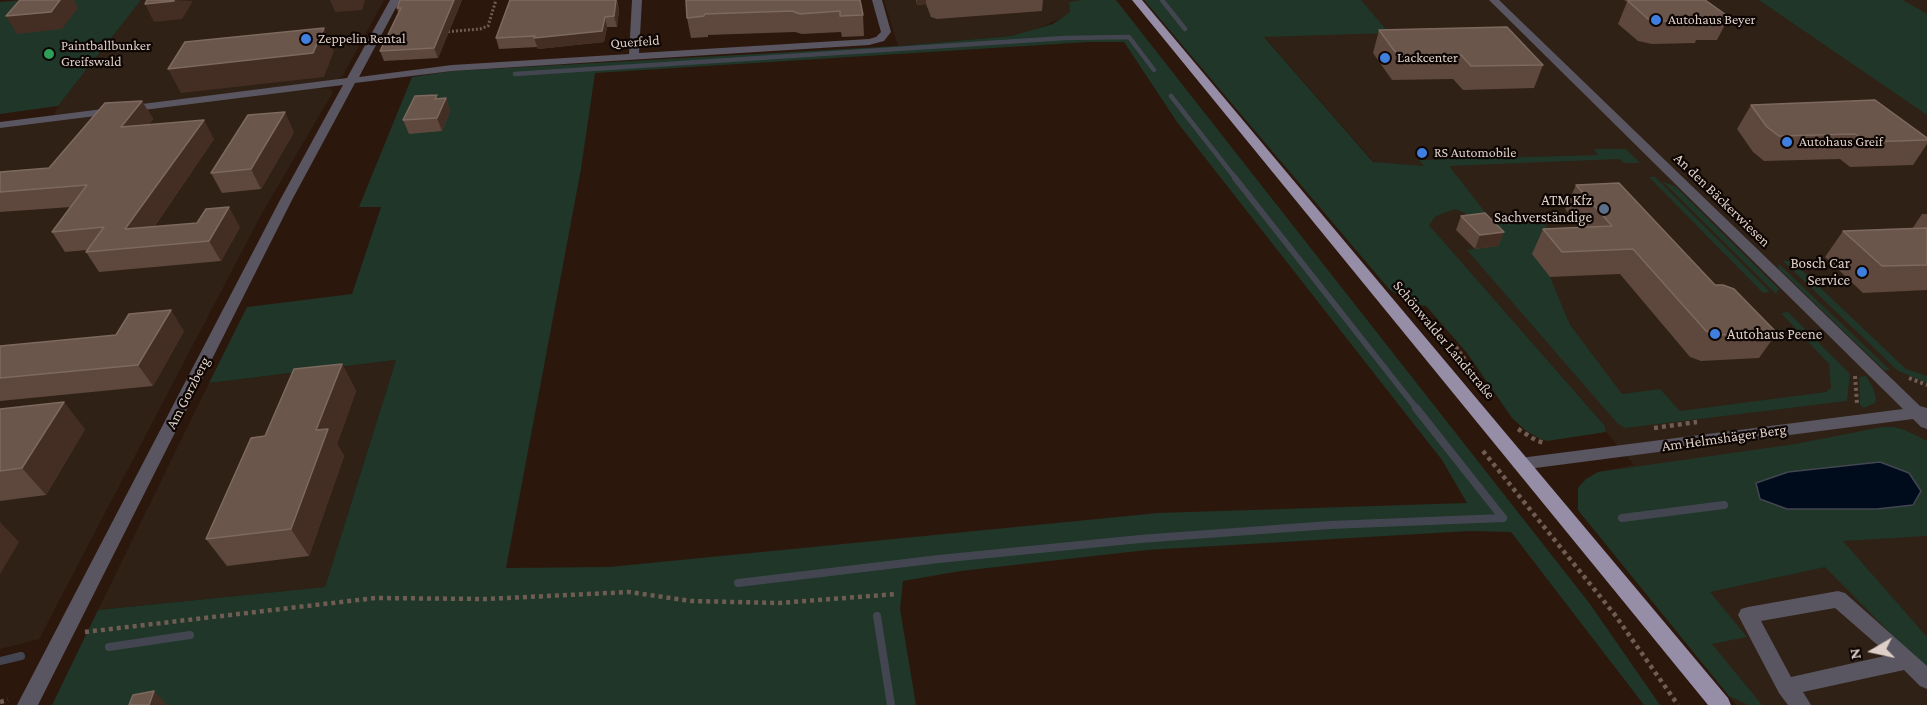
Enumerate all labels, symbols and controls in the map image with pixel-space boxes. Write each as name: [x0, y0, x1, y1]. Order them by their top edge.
place label: Autohaus Beyer: [1668, 12, 1756, 28]
marker: Autohaus Beyer: [1649, 13, 1663, 27]
place label: Zeppelin Rental: [318, 31, 406, 47]
marker: Zeppelin Rental: [299, 32, 313, 46]
street label: Querfeld: [610, 32, 660, 52]
place label: Paintballbunker Greifswald: [61, 38, 151, 70]
marker: Paintballbunker Greifswald: [42, 47, 56, 61]
place label: Lackcenter: [1397, 50, 1458, 66]
marker: Lackcenter: [1378, 51, 1392, 65]
place label: Autohaus Greif: [1799, 134, 1883, 150]
marker: Autohaus Greif: [1780, 135, 1794, 149]
place label: RS Automobile: [1434, 145, 1516, 161]
marker: RS Automobile: [1415, 146, 1429, 160]
street label: An den Bäckerwiesen: [1670, 149, 1774, 251]
place label: ATM Kfz Sachverständige: [1494, 191, 1592, 226]
marker: ATM Kfz Sachverständige: [1597, 202, 1611, 216]
place label: Bosch Car Service: [1790, 254, 1850, 289]
marker: Bosch Car Service: [1855, 265, 1869, 279]
street label: Schönwalder Landstraße: [1389, 277, 1499, 403]
place label: Autohaus Peene: [1727, 325, 1822, 343]
marker: Autohaus Peene: [1708, 327, 1722, 341]
street label: Am Gorzberg: [162, 354, 214, 432]
street label: Am Helmshäger Berg: [1660, 420, 1788, 456]
north arrow: [1843, 621, 1903, 681]
text: N: [1845, 647, 1864, 661]

